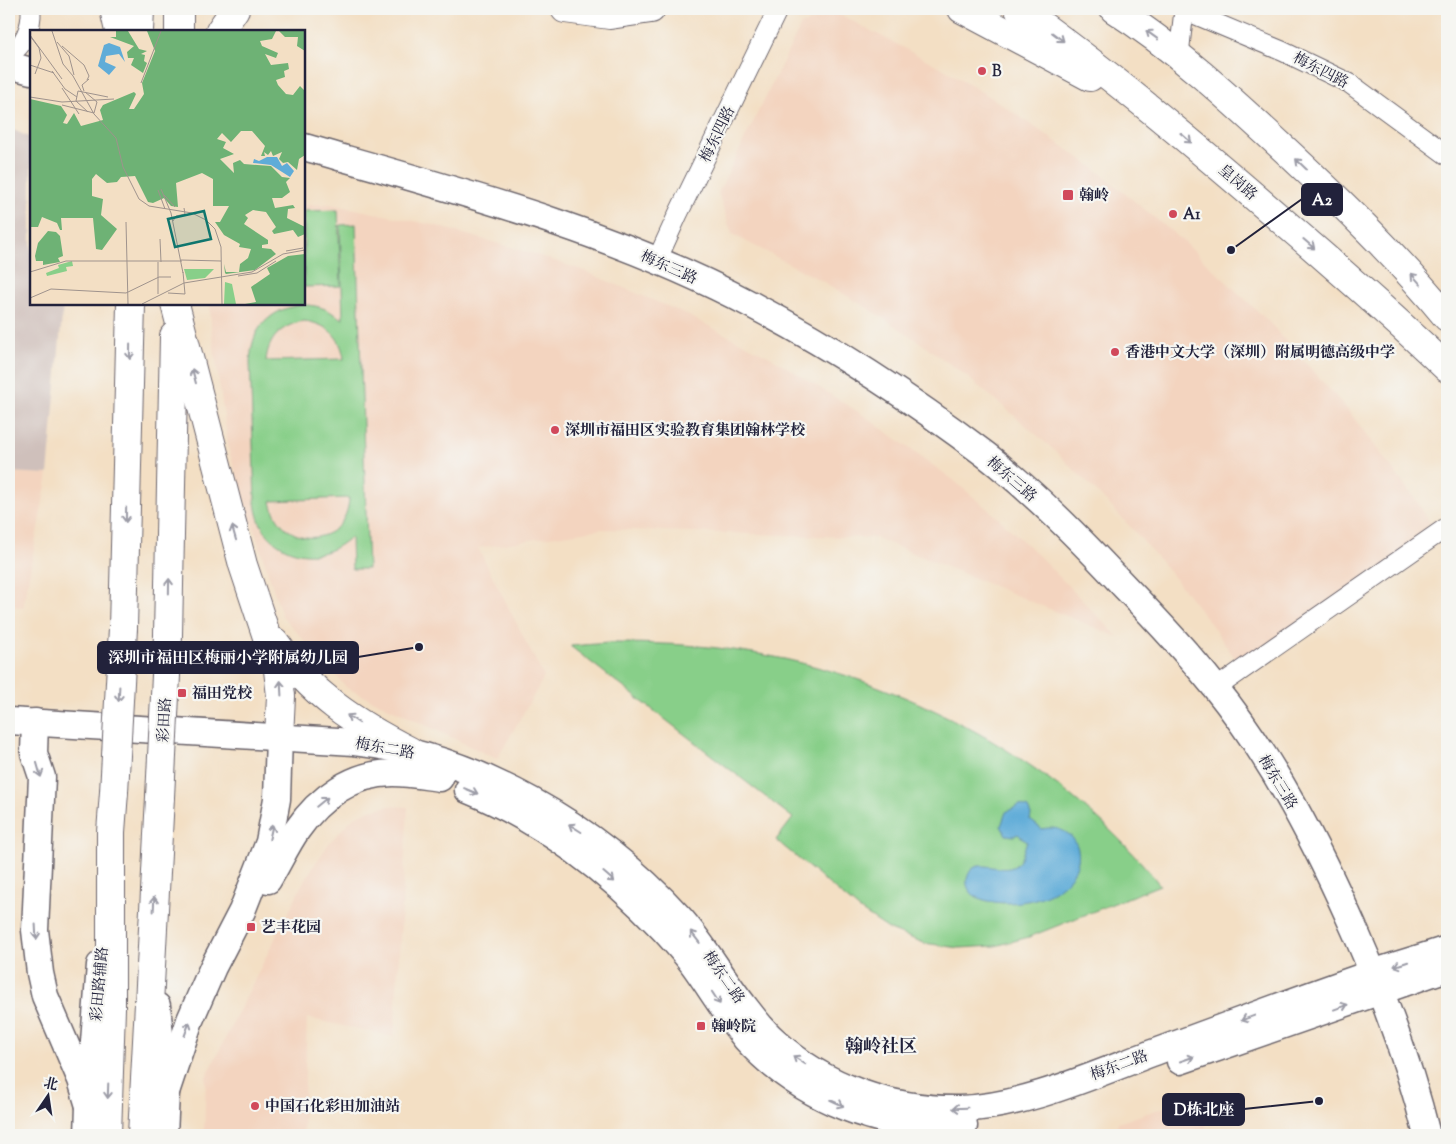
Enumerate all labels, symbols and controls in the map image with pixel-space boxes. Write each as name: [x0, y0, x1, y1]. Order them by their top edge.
inset map: [30, 30, 305, 305]
one-way arrow: [1145, 30, 1159, 40]
one-way arrow: [1051, 32, 1065, 42]
street label: 梅东四路: [1289, 48, 1352, 94]
place label: B: [992, 62, 1002, 83]
marker: B: [976, 65, 988, 77]
street label: 梅东四路: [696, 103, 741, 166]
one-way arrow: [1179, 132, 1192, 143]
one-way arrow: [1295, 158, 1307, 170]
street label: 皇岗路: [1213, 160, 1261, 206]
callout: A2: [1302, 184, 1342, 215]
place label: 翰岭: [1079, 186, 1109, 207]
marker: 翰岭: [1061, 188, 1075, 202]
text: A2: [1312, 190, 1333, 213]
place label: A1: [1183, 205, 1201, 226]
marker: A1: [1167, 208, 1179, 220]
one-way arrow: [1302, 238, 1315, 249]
street label: 梅东三路: [637, 247, 700, 290]
one-way arrow: [1410, 273, 1422, 286]
place label: 香港中文大学（深圳）附属明德高级中学: [1125, 343, 1395, 364]
one-way arrow: [125, 344, 135, 360]
marker: 香港中文大学（深圳）附属明德高级中学: [1109, 346, 1121, 358]
one-way arrow: [189, 368, 198, 384]
place label: 深圳市福田区实验教育集团翰林学校: [565, 421, 806, 442]
marker: 深圳市福田区实验教育集团翰林学校: [549, 424, 561, 436]
street label: 梅东三路: [981, 453, 1041, 508]
one-way arrow: [121, 506, 131, 523]
one-way arrow: [229, 525, 239, 541]
one-way arrow: [164, 578, 173, 594]
callout: 深圳市福田区梅丽小学附属幼儿园: [98, 642, 358, 673]
text: 深圳市福田区梅丽小学附属幼儿园: [108, 648, 348, 671]
one-way arrow: [276, 680, 285, 696]
place label: 福田党校: [192, 684, 253, 705]
one-way arrow: [115, 686, 124, 702]
marker: 福田党校: [176, 687, 188, 699]
street label: 彩田路: [154, 697, 177, 743]
one-way arrow: [346, 714, 360, 724]
street label: 梅东二路: [353, 734, 416, 765]
street label: 梅东三路: [1252, 752, 1301, 814]
one-way arrow: [35, 762, 45, 778]
one-way arrow: [463, 787, 478, 797]
one-way arrow: [315, 797, 328, 808]
one-way arrow: [569, 823, 583, 833]
one-way arrow: [267, 825, 277, 841]
one-way arrow: [602, 871, 615, 883]
one-way arrow: [150, 896, 159, 912]
place label: 艺丰花园: [261, 918, 321, 939]
marker: 艺丰花园: [245, 921, 257, 933]
one-way arrow: [31, 924, 40, 940]
one-way arrow: [690, 931, 701, 944]
street label: 彩田路辅路: [87, 946, 114, 1022]
street label: 梅东二路: [697, 947, 749, 1008]
one-way arrow: [1394, 960, 1409, 969]
one-way arrow: [711, 991, 721, 1005]
one-way arrow: [1333, 1002, 1348, 1011]
one-way arrow: [1241, 1014, 1256, 1023]
place label: 翰岭院: [711, 1017, 756, 1038]
marker: 翰岭院: [695, 1020, 707, 1032]
one-way arrow: [183, 1022, 192, 1038]
district label: 翰岭社区: [845, 1035, 917, 1061]
street label: 梅东二路: [1088, 1046, 1151, 1087]
one-way arrow: [1179, 1054, 1194, 1063]
one-way arrow: [792, 1055, 806, 1066]
north arrow: [22, 1072, 72, 1122]
text: 北: [41, 1074, 60, 1097]
one-way arrow: [103, 1082, 113, 1099]
callout: D栋北座: [1163, 1094, 1244, 1125]
place label: 中国石化彩田加油站: [265, 1097, 400, 1118]
one-way arrow: [829, 1098, 844, 1108]
marker: 中国石化彩田加油站: [249, 1100, 261, 1112]
text: D栋北座: [1174, 1100, 1234, 1123]
one-way arrow: [952, 1104, 968, 1113]

